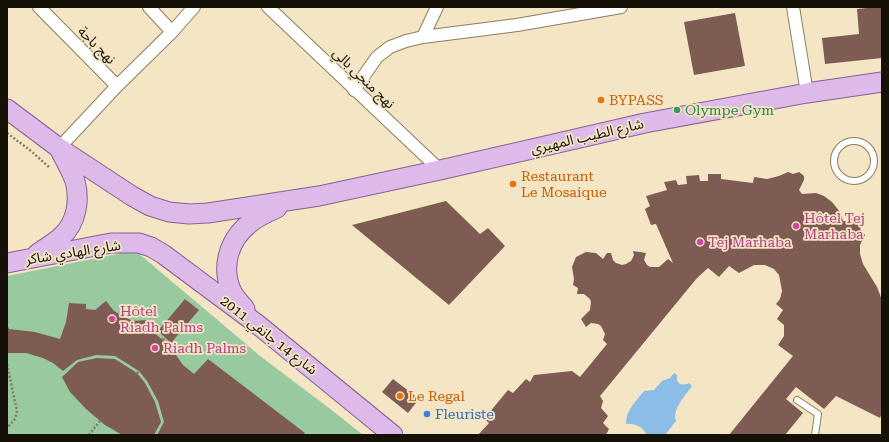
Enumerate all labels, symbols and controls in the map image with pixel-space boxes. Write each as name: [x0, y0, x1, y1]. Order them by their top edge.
street label: نهج باجة: [73, 23, 119, 69]
street label: نهج منجي بالي: [327, 44, 399, 114]
place label: BYPASS: [609, 92, 664, 108]
marker: BYPASS: [596, 95, 606, 105]
place label: Olympe Gym: [685, 102, 774, 118]
marker: Olympe Gym: [672, 105, 682, 115]
street label: شارع الطيب المهيري: [529, 115, 646, 160]
place label: Restaurant Le Mosaique: [521, 168, 607, 200]
marker: Restaurant Le Mosaique: [508, 179, 518, 189]
place label: Hôtel Tej Marhaba: [804, 210, 865, 242]
marker: Hôtel Tej Marhaba: [791, 221, 801, 231]
place label: Tej Marhaba: [708, 234, 792, 250]
street label: شارع الهادي شاكر: [23, 237, 122, 271]
marker: Tej Marhaba: [695, 237, 705, 247]
street label: شارع 14 جانفي 2011: [215, 292, 321, 380]
place label: Hôtel Riadh Palms: [120, 303, 204, 335]
marker: Hôtel Riadh Palms: [107, 314, 117, 324]
place label: Riadh Palms: [163, 340, 247, 356]
marker: Riadh Palms: [150, 343, 160, 353]
place label: Le Regal: [408, 388, 465, 404]
marker: Le Regal: [395, 391, 405, 401]
place label: Fleuriste: [435, 406, 494, 422]
marker: Fleuriste: [422, 409, 432, 419]

